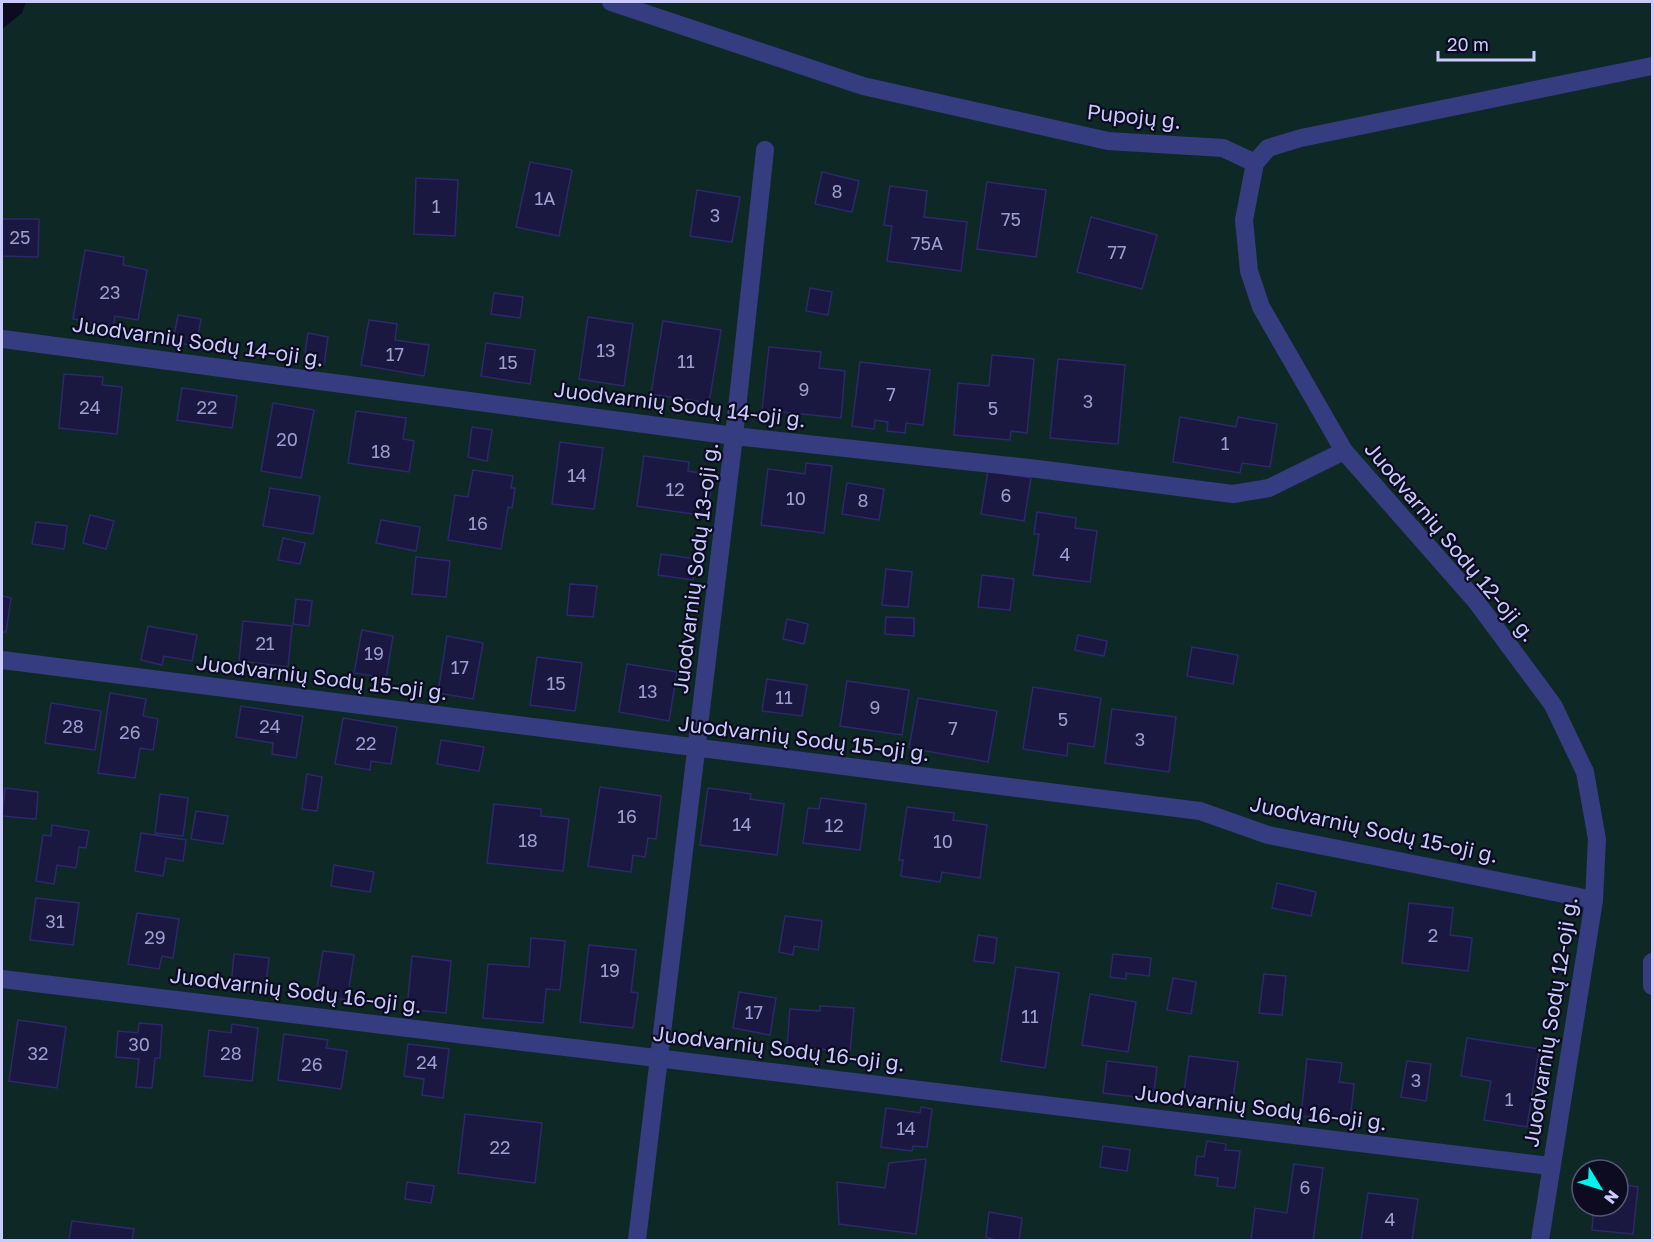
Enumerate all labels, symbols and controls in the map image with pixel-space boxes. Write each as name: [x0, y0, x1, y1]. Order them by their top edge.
scale bar: [1438, 24, 1534, 62]
text: 20 m: [1447, 33, 1489, 55]
street label: Pupojų g.: [1086, 98, 1183, 134]
house number: 8: [832, 180, 842, 202]
house number: 1A: [535, 187, 555, 209]
house number: 1: [432, 195, 441, 217]
house number: 3: [710, 204, 720, 226]
house number: 75: [1001, 208, 1021, 230]
house number: 25: [10, 226, 30, 248]
house number: 75A: [911, 232, 943, 254]
house number: 77: [1107, 241, 1127, 263]
house number: 23: [100, 281, 120, 303]
street label: Juodvarnių Sodų 14-oji g.: [71, 310, 326, 372]
house number: 13: [596, 339, 616, 361]
house number: 17: [386, 343, 404, 365]
house number: 11: [677, 350, 695, 372]
house number: 15: [498, 351, 518, 373]
street label: Juodvarnių Sodų 14-oji g.: [553, 376, 808, 432]
house number: 9: [799, 378, 809, 400]
house number: 7: [886, 383, 896, 405]
house number: 3: [1083, 390, 1093, 412]
house number: 24: [79, 396, 101, 418]
house number: 22: [197, 396, 217, 418]
house number: 5: [988, 397, 998, 419]
house number: 20: [276, 428, 298, 450]
house number: 1: [1221, 432, 1230, 454]
street label: Juodvarnių Sodų 12-oji g.: [1359, 436, 1542, 647]
house number: 18: [371, 440, 391, 462]
street label: Juodvarnių Sodų 13-oji g.: [667, 441, 723, 695]
house number: 14: [567, 464, 587, 486]
house number: 12: [665, 478, 685, 500]
house number: 6: [1001, 484, 1011, 506]
house number: 10: [786, 487, 806, 509]
house number: 8: [858, 489, 868, 511]
house number: 16: [468, 512, 488, 534]
house number: 4: [1060, 543, 1071, 565]
house number: 21: [255, 632, 275, 654]
house number: 19: [364, 642, 384, 664]
street label: Juodvarnių Sodų 15-oji g.: [195, 649, 449, 705]
house number: 17: [451, 656, 469, 678]
house number: 15: [546, 672, 566, 694]
house number: 13: [638, 680, 658, 702]
house number: 11: [775, 686, 793, 708]
house number: 9: [870, 696, 880, 718]
house number: 5: [1058, 708, 1068, 730]
street label: Juodvarnių Sodų 15-oji g.: [677, 710, 931, 766]
house number: 28: [62, 715, 84, 737]
house number: 24: [259, 715, 281, 737]
house number: 7: [948, 717, 958, 739]
house number: 26: [119, 721, 141, 743]
house number: 3: [1135, 728, 1145, 750]
house number: 22: [356, 732, 376, 754]
street label: Juodvarnių Sodų 15-oji g.: [1248, 790, 1501, 868]
house number: 16: [617, 805, 637, 827]
house number: 14: [732, 813, 752, 835]
house number: 12: [824, 814, 844, 836]
house number: 18: [518, 829, 538, 851]
house number: 10: [933, 830, 953, 852]
street label: Juodvarnių Sodų 12-oji g.: [1517, 895, 1583, 1149]
house number: 31: [45, 910, 65, 932]
house number: 2: [1428, 924, 1438, 946]
house number: 29: [144, 926, 166, 948]
house number: 19: [600, 959, 620, 981]
street label: Juodvarnių Sodų 16-oji g.: [169, 962, 424, 1018]
house number: 17: [745, 1001, 763, 1023]
house number: 11: [1021, 1005, 1039, 1027]
street label: Juodvarnių Sodų 16-oji g.: [652, 1020, 907, 1076]
house number: 30: [128, 1033, 150, 1055]
house number: 32: [28, 1042, 48, 1064]
house number: 28: [220, 1042, 242, 1064]
house number: 24: [416, 1051, 438, 1073]
house number: 26: [301, 1053, 323, 1075]
house number: 3: [1411, 1069, 1421, 1091]
street label: Juodvarnių Sodų 16-oji g.: [1134, 1079, 1389, 1135]
house number: 1: [1505, 1088, 1514, 1110]
house number: 14: [896, 1117, 916, 1139]
house number: 22: [490, 1136, 510, 1158]
north arrow: [1570, 1158, 1630, 1218]
house number: 6: [1300, 1176, 1310, 1198]
text: N: [1600, 1186, 1623, 1208]
house number: 4: [1385, 1208, 1396, 1230]

